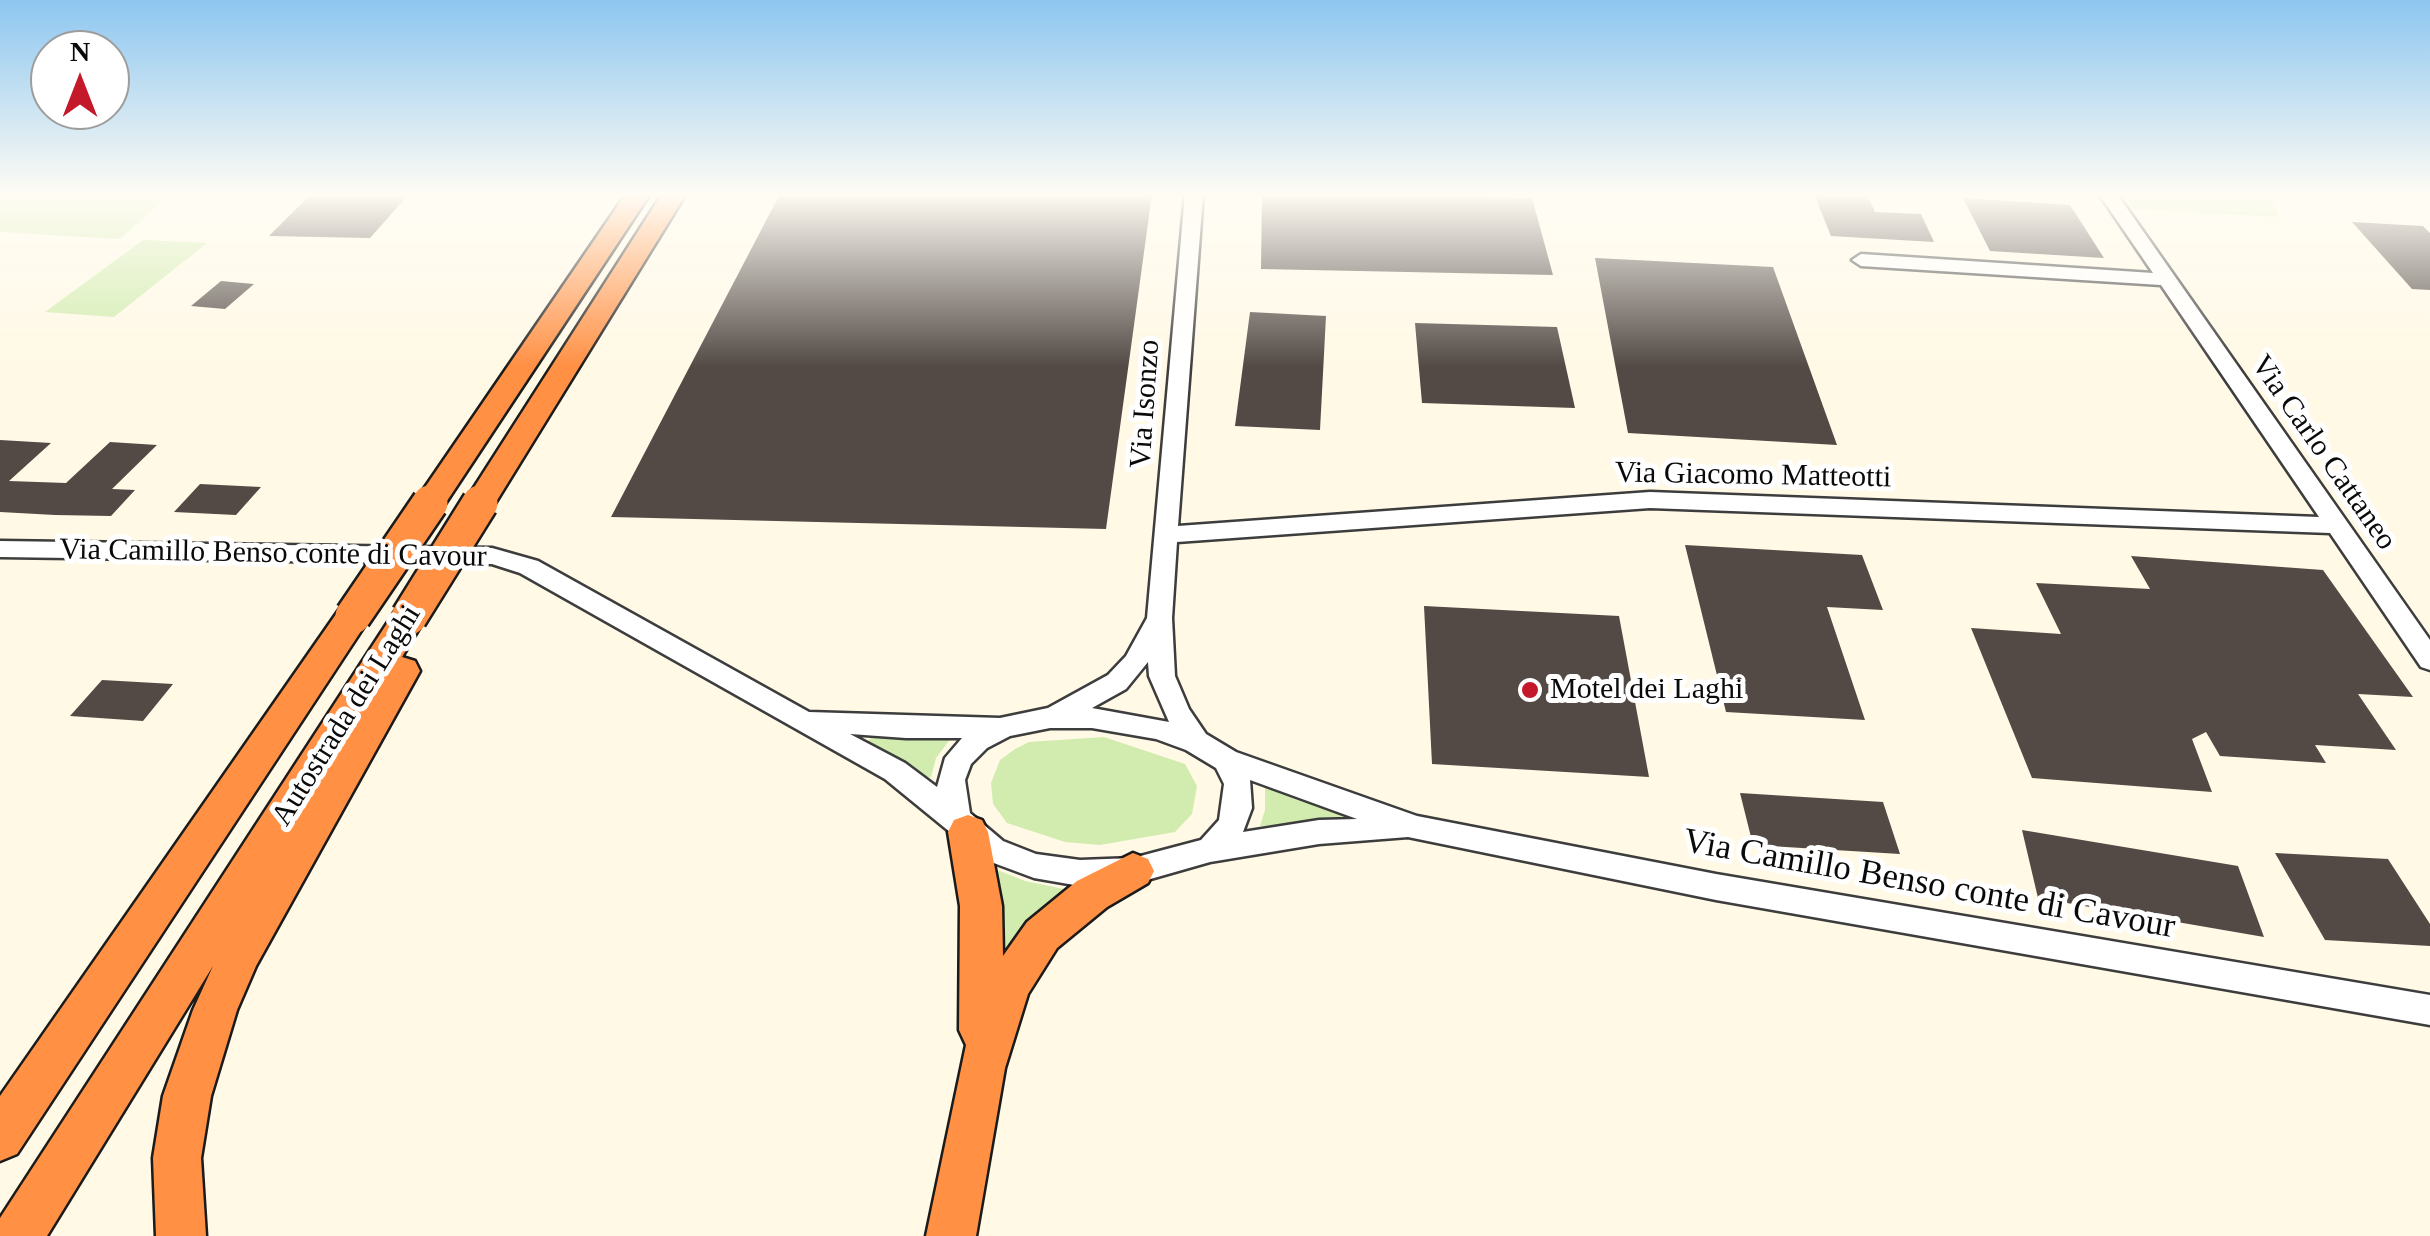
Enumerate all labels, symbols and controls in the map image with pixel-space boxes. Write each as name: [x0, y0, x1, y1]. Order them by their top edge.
north arrow: [30, 30, 130, 130]
text: N: [70, 36, 90, 67]
street label: Via Isonzo: [1124, 338, 1168, 470]
street label: Via Carlo Cattaneo: [2242, 349, 2404, 557]
street label: Via Giacomo Matteotti: [1614, 456, 1892, 496]
street label: Via Camillo Benso conte di Cavour: [59, 532, 487, 576]
street label: Autostrada dei Laghi: [265, 599, 429, 833]
place label: Motel dei Laghi: [1550, 672, 1743, 708]
marker: Motel dei Laghi: [1519, 679, 1541, 701]
street label: Via Camillo Benso conte di Cavour: [1680, 821, 2178, 949]

